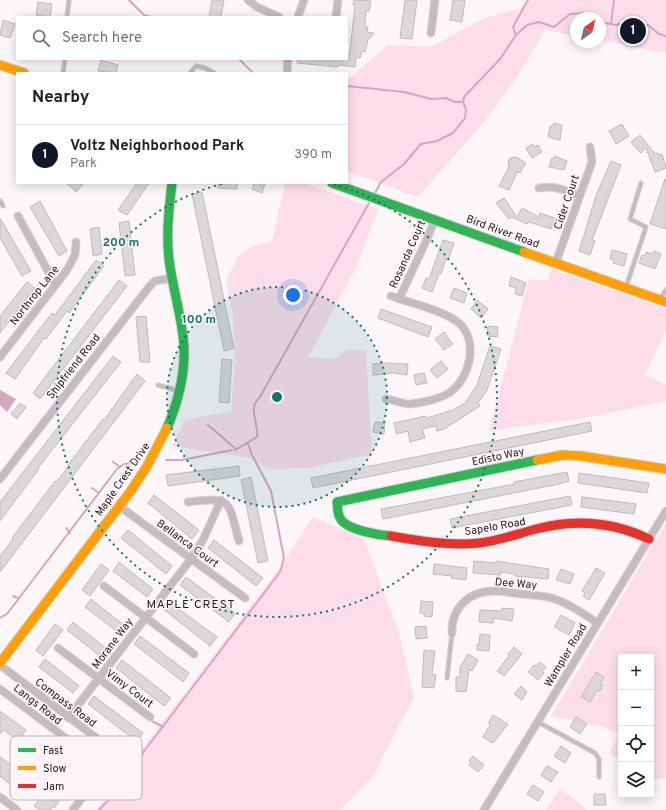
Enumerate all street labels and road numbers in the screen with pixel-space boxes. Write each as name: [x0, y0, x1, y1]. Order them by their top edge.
street label: Cider Court: [551, 173, 583, 232]
street label: Bird River Road: [464, 212, 541, 252]
street label: Rosanda Court: [387, 218, 429, 291]
street label: Northrop Lane: [7, 263, 62, 328]
street label: Shipfriend Road: [44, 331, 104, 402]
street label: Maple Crest Drive: [92, 440, 153, 519]
street label: Edisto Way: [471, 445, 526, 469]
street label: Sapelo Road: [463, 515, 527, 539]
street label: Bellanca Court: [154, 517, 221, 571]
street label: Dee Way: [494, 575, 538, 593]
street label: Morane Way: [89, 615, 137, 672]
street label: Wampler Road: [541, 621, 590, 690]
street label: Vimy Court: [103, 666, 156, 711]
street label: Compass Road: [32, 675, 99, 730]
street label: Langs Road: [10, 681, 64, 728]

